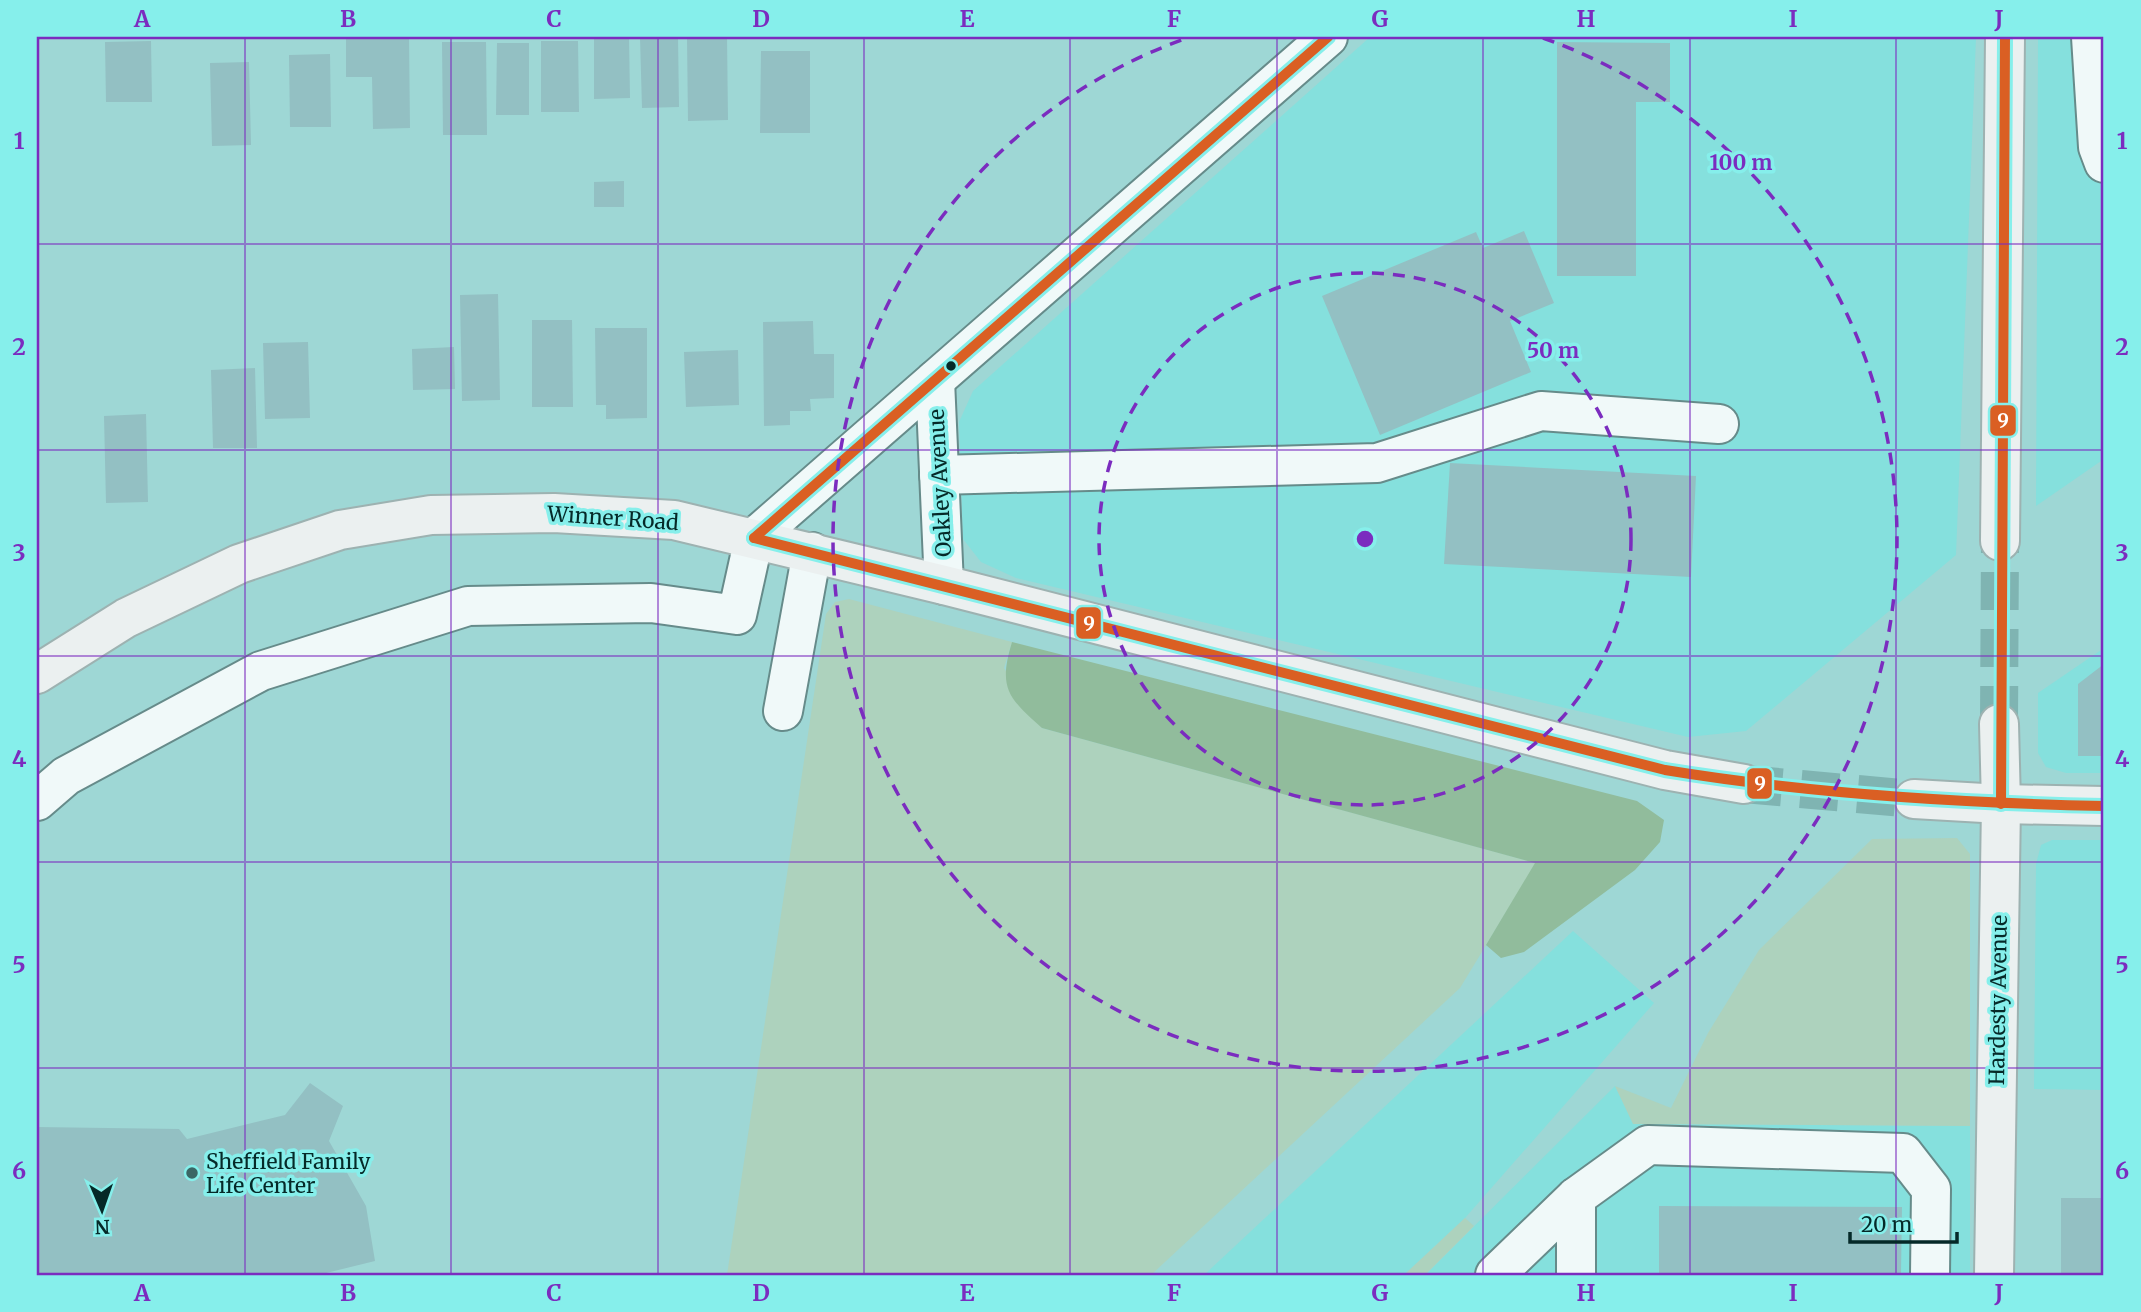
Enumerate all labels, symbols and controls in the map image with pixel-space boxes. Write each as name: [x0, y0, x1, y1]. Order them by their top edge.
text: A: [133, 4, 151, 33]
text: B: [340, 4, 356, 33]
text: C: [546, 4, 562, 33]
text: D: [752, 4, 770, 33]
text: E: [959, 4, 975, 33]
text: F: [1167, 4, 1181, 33]
text: G: [1372, 4, 1389, 33]
text: H: [1577, 4, 1596, 33]
text: I: [1788, 4, 1798, 33]
text: J: [1993, 4, 2004, 33]
text: 1: [14, 126, 25, 155]
text: 1: [2117, 126, 2128, 155]
text: 100 m: [1710, 149, 1772, 176]
text: 2: [12, 332, 26, 361]
text: 2: [2115, 332, 2129, 361]
text: 50 m: [1527, 337, 1579, 364]
unlabelled marker: [944, 359, 958, 373]
line badge: 9: [1989, 404, 2017, 437]
street label: Oakley Avenue: [923, 408, 957, 558]
text: 9: [1997, 408, 2009, 432]
street label: Winner Road: [545, 500, 680, 536]
centre of rings: [1353, 527, 1377, 551]
text: 3: [12, 538, 26, 567]
text: 3: [2115, 538, 2129, 567]
line badge: 9: [1075, 606, 1102, 640]
text: 9: [1083, 611, 1095, 635]
text: 4: [12, 744, 27, 773]
text: 4: [2115, 744, 2130, 773]
line badge: 9: [1746, 767, 1773, 800]
text: 9: [1754, 771, 1766, 795]
street label: Hardesty Avenue: [1983, 915, 2013, 1085]
text: 5: [12, 950, 26, 979]
text: 5: [2115, 950, 2129, 979]
place label: Sheffield Family Life Center: [206, 1148, 371, 1199]
text: 6: [12, 1156, 26, 1185]
text: 6: [2115, 1156, 2129, 1185]
marker: Sheffield Family Life Center: [184, 1165, 200, 1181]
north arrow: [66, 1176, 136, 1246]
scale bar: [1850, 1200, 1957, 1244]
text: 20 m: [1861, 1211, 1913, 1238]
text: N: [95, 1215, 111, 1239]
text: A: [133, 1278, 151, 1307]
text: B: [340, 1278, 356, 1307]
text: C: [546, 1278, 562, 1307]
text: D: [752, 1278, 770, 1307]
text: E: [959, 1278, 975, 1307]
text: F: [1167, 1278, 1181, 1307]
text: G: [1372, 1278, 1389, 1307]
text: H: [1577, 1278, 1596, 1307]
text: I: [1788, 1278, 1798, 1307]
text: J: [1993, 1278, 2004, 1307]

